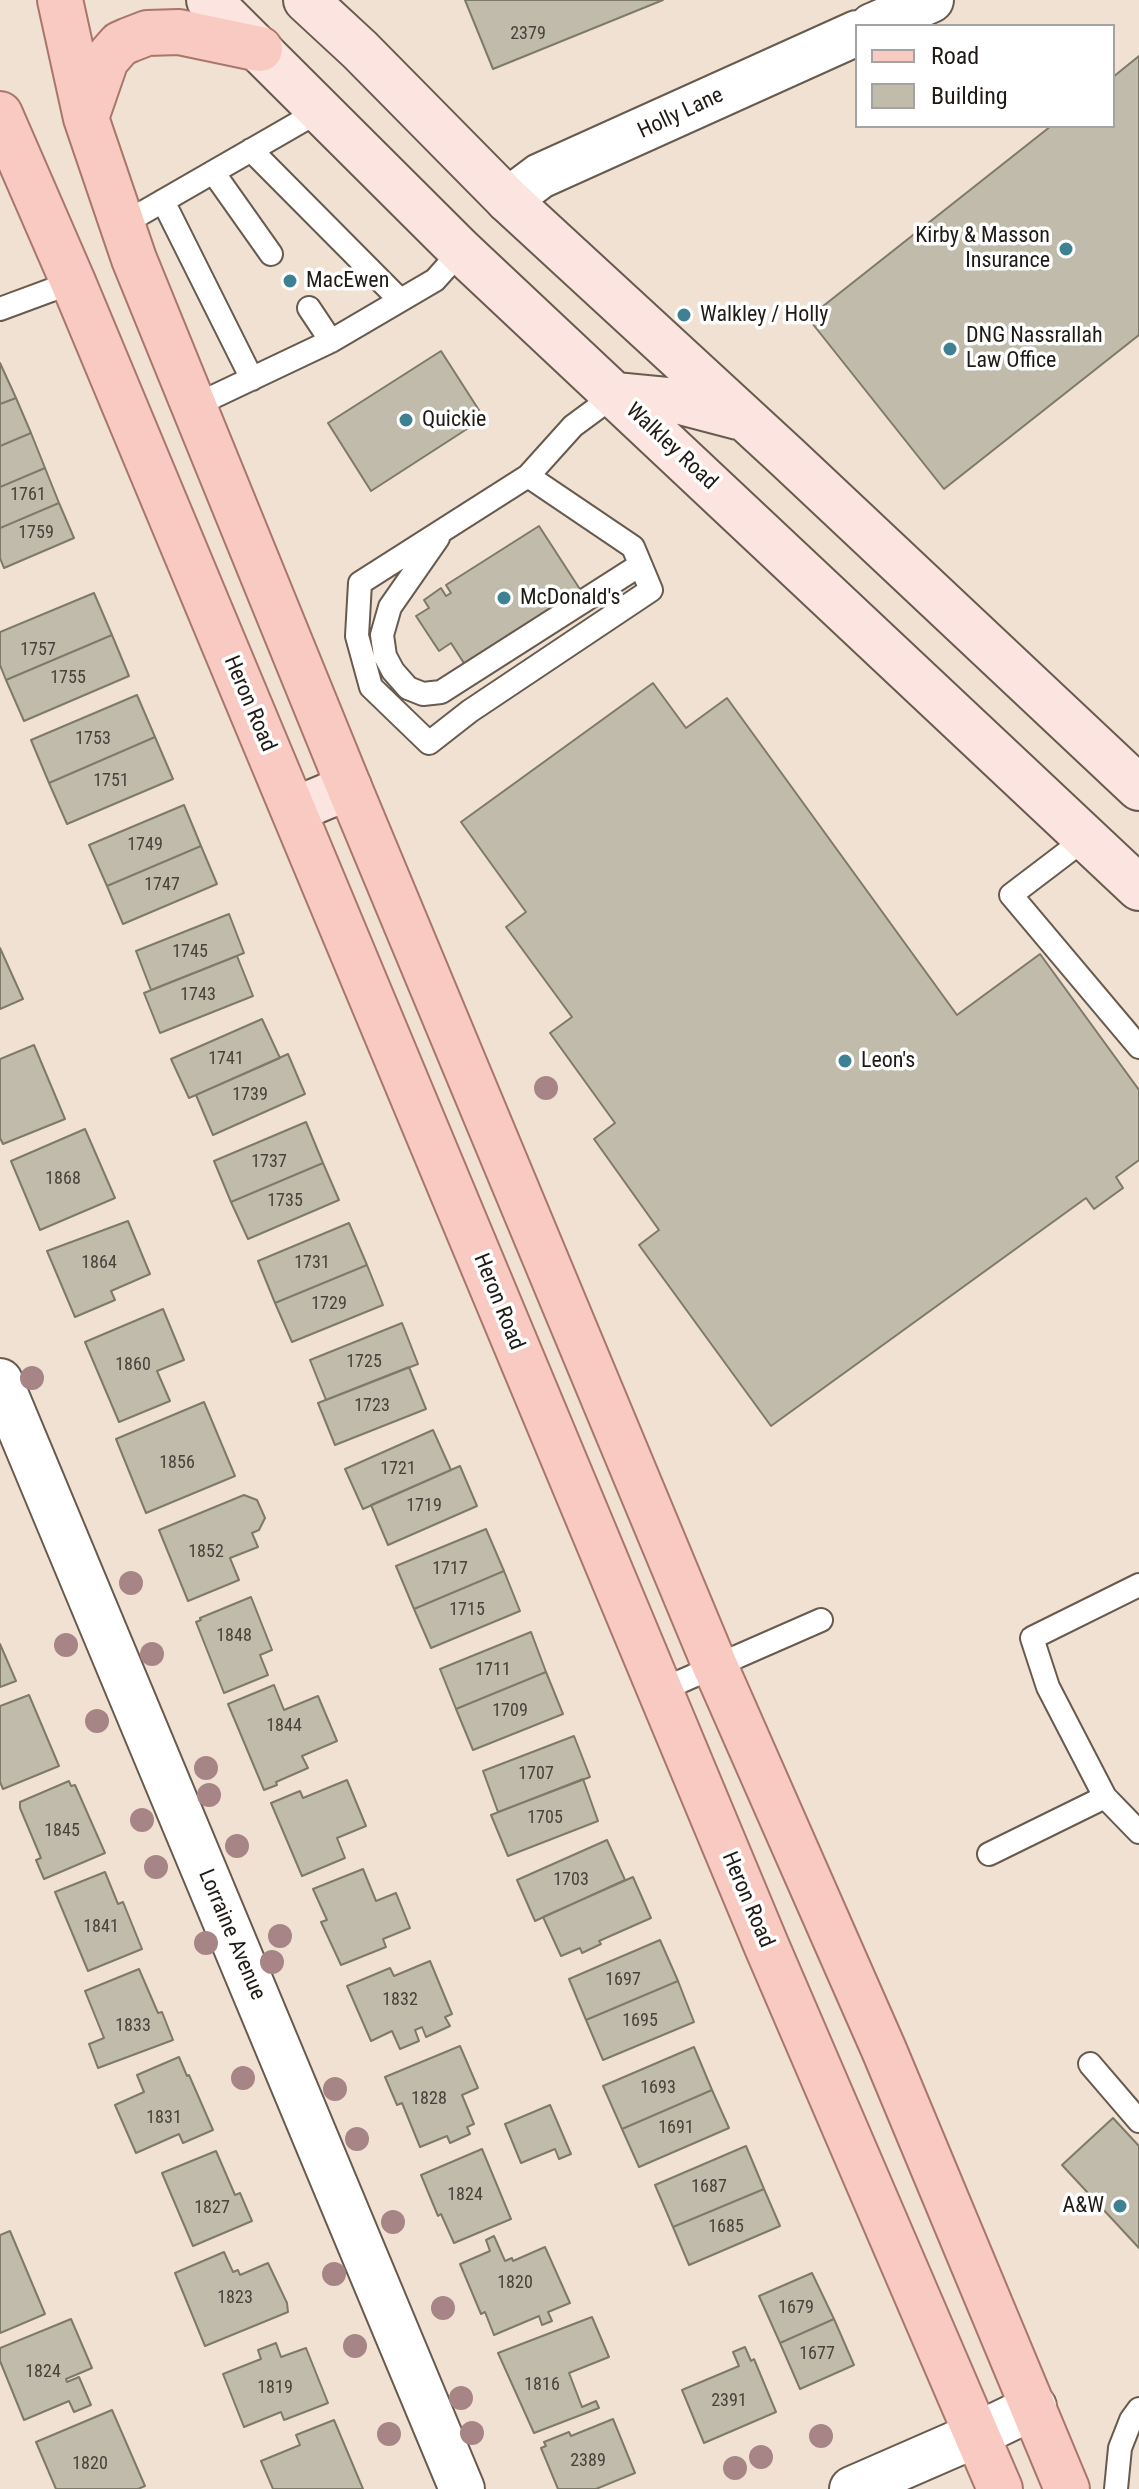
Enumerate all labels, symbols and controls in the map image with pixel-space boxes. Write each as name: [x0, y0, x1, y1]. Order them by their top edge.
house number: 2379: [510, 23, 546, 45]
legend: [855, 24, 1115, 128]
text: Road: [931, 42, 979, 70]
text: Building: [931, 82, 1008, 110]
street label: Holly Lane: [634, 83, 728, 145]
place label: Kirby & Masson Insurance: [915, 223, 1050, 274]
marker: Kirby & Masson Insurance: [1057, 240, 1075, 258]
place label: MacEwen: [306, 268, 389, 294]
marker: MacEwen: [281, 272, 299, 290]
place label: Walkley / Holly: [700, 302, 828, 328]
marker: Walkley / Holly: [675, 306, 693, 324]
place label: DNG Nassrallah Law Office: [966, 323, 1103, 374]
marker: DNG Nassrallah Law Office: [941, 340, 959, 358]
street label: Walkley Road: [620, 398, 722, 496]
place label: Quickie: [422, 407, 486, 433]
marker: Quickie: [397, 411, 415, 429]
house number: 1761: [10, 484, 46, 506]
house number: 1759: [18, 522, 54, 544]
place label: McDonald's: [520, 585, 621, 611]
marker: McDonald's: [495, 589, 513, 607]
house number: 1757: [20, 639, 56, 661]
street label: Heron Road: [217, 652, 281, 756]
house number: 1755: [50, 667, 86, 689]
house number: 1753: [75, 728, 111, 750]
house number: 1751: [93, 770, 129, 792]
house number: 1749: [127, 834, 163, 856]
house number: 1747: [144, 874, 180, 896]
house number: 1745: [172, 941, 208, 963]
house number: 1743: [180, 984, 216, 1006]
house number: 1741: [208, 1048, 244, 1070]
place label: Leon's: [861, 1048, 915, 1074]
marker: Leon's: [836, 1052, 854, 1070]
house number: 1739: [232, 1084, 268, 1106]
house number: 1737: [251, 1151, 287, 1173]
house number: 1868: [45, 1168, 81, 1190]
house number: 1735: [267, 1190, 303, 1212]
street label: Heron Road: [467, 1250, 529, 1354]
house number: 1864: [81, 1252, 117, 1274]
house number: 1731: [294, 1252, 330, 1274]
house number: 1729: [311, 1293, 347, 1315]
house number: 1725: [346, 1351, 382, 1373]
house number: 1860: [115, 1354, 151, 1376]
house number: 1723: [354, 1395, 390, 1417]
house number: 1856: [159, 1452, 195, 1474]
house number: 1721: [380, 1458, 416, 1480]
house number: 1719: [406, 1495, 442, 1517]
house number: 1852: [188, 1541, 224, 1563]
house number: 1717: [432, 1558, 468, 1580]
house number: 1715: [449, 1599, 485, 1621]
house number: 1848: [216, 1625, 252, 1647]
house number: 1711: [475, 1659, 511, 1681]
house number: 1709: [492, 1700, 528, 1722]
house number: 1844: [266, 1715, 302, 1737]
house number: 1707: [518, 1763, 554, 1785]
house number: 1705: [527, 1807, 563, 1829]
house number: 1845: [44, 1820, 80, 1842]
street label: Heron Road: [715, 1848, 779, 1952]
street label: Lorraine Avenue: [192, 1866, 270, 2004]
house number: 1703: [553, 1869, 589, 1891]
house number: 1841: [83, 1916, 119, 1938]
house number: 1697: [605, 1969, 641, 1991]
house number: 1832: [382, 1989, 418, 2011]
house number: 1695: [622, 2010, 658, 2032]
house number: 1833: [115, 2015, 151, 2037]
house number: 1693: [640, 2077, 676, 2099]
house number: 1828: [411, 2088, 447, 2110]
house number: 1831: [146, 2107, 182, 2129]
house number: 1691: [658, 2117, 694, 2139]
house number: 1687: [691, 2176, 727, 2198]
house number: 1824: [447, 2184, 483, 2206]
place label: A&W: [1063, 2193, 1104, 2219]
house number: 1827: [194, 2197, 230, 2219]
marker: A&W: [1111, 2197, 1129, 2215]
house number: 1685: [708, 2216, 744, 2238]
house number: 1820: [497, 2272, 533, 2294]
house number: 1823: [217, 2287, 253, 2309]
house number: 1679: [778, 2297, 814, 2319]
house number: 1677: [799, 2343, 835, 2365]
house number: 1824: [25, 2361, 61, 2383]
house number: 1816: [524, 2374, 560, 2396]
house number: 1819: [257, 2377, 293, 2399]
house number: 2391: [711, 2390, 747, 2412]
house number: 2389: [570, 2450, 606, 2472]
house number: 1820: [72, 2453, 108, 2475]

